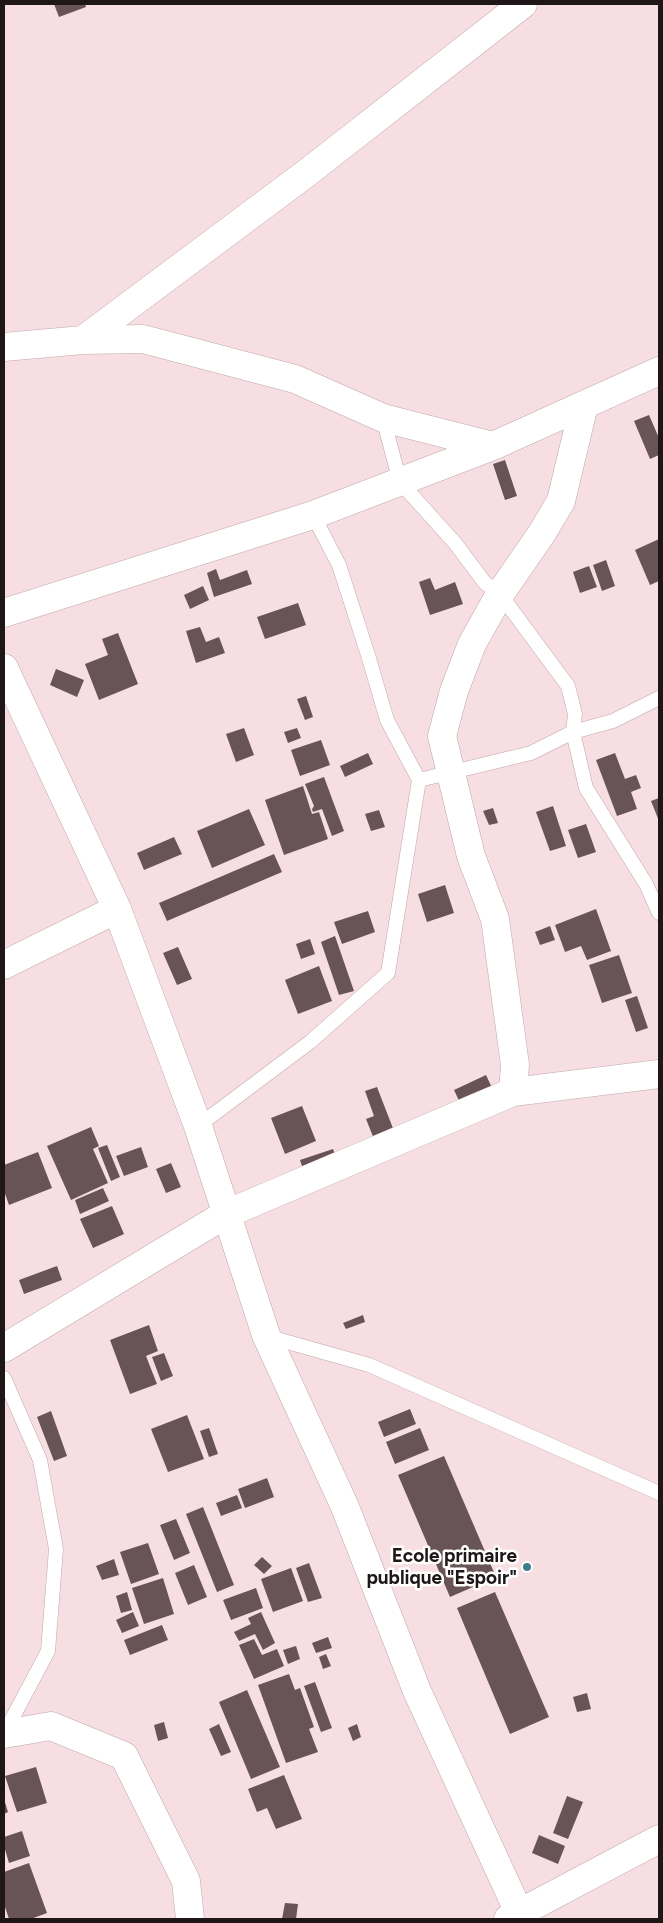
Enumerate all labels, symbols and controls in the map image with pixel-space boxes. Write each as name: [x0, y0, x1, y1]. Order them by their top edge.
place label: Ecole primaire publique "Espoir": [366, 1545, 517, 1589]
marker: Ecole primaire publique "Espoir": [521, 1561, 533, 1573]

